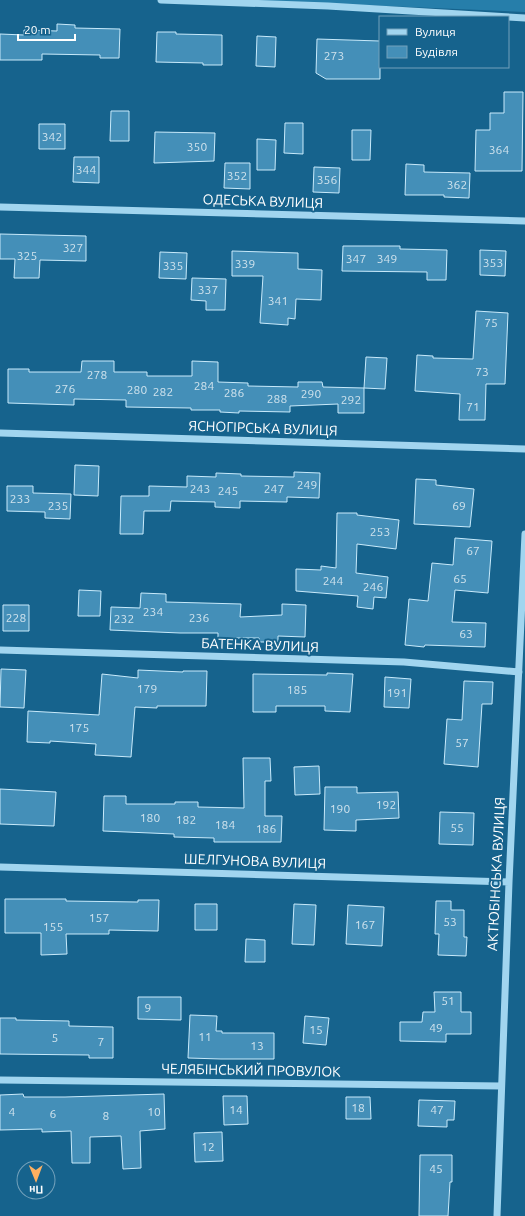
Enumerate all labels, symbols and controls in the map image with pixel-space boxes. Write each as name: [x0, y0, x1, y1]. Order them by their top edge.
scale bar: [18, 16, 75, 42]
legend: [379, 16, 509, 68]
text: 20 m: [24, 23, 51, 36]
text: Вулиця: [415, 25, 456, 38]
text: Будівля: [415, 45, 458, 58]
house number: 273: [324, 49, 344, 62]
house number: 342: [42, 130, 62, 143]
house number: 350: [187, 140, 207, 153]
house number: 364: [489, 143, 509, 156]
house number: 344: [76, 163, 96, 176]
house number: 352: [227, 169, 247, 182]
house number: 356: [317, 173, 337, 186]
house number: 362: [447, 178, 467, 191]
street label: ОДЕСЬКА ВУЛИЦЯ: [202, 191, 324, 211]
house number: 327: [63, 241, 83, 254]
house number: 325: [17, 249, 37, 262]
house number: 347: [346, 252, 366, 265]
house number: 349: [377, 252, 397, 265]
house number: 353: [483, 256, 503, 269]
house number: 339: [235, 257, 255, 270]
house number: 335: [163, 259, 183, 272]
house number: 337: [198, 283, 218, 296]
house number: 341: [268, 294, 288, 307]
house number: 75: [484, 316, 498, 329]
house number: 73: [475, 365, 489, 378]
house number: 278: [87, 368, 107, 381]
house number: 284: [194, 379, 214, 392]
house number: 276: [55, 382, 75, 395]
house number: 280: [127, 383, 147, 396]
house number: 282: [153, 385, 173, 398]
house number: 286: [224, 386, 244, 399]
house number: 290: [301, 387, 321, 400]
house number: 288: [267, 392, 287, 405]
house number: 292: [341, 393, 361, 406]
house number: 71: [466, 400, 480, 413]
street label: ЯСНОГІРСЬКА ВУЛИЦЯ: [188, 417, 338, 439]
house number: 249: [297, 478, 317, 491]
house number: 243: [190, 482, 210, 495]
house number: 247: [264, 482, 284, 495]
house number: 245: [218, 484, 238, 497]
house number: 233: [10, 492, 30, 505]
house number: 235: [48, 499, 68, 512]
house number: 69: [452, 499, 466, 512]
house number: 253: [370, 525, 390, 538]
house number: 67: [466, 544, 480, 557]
house number: 65: [453, 572, 467, 585]
house number: 244: [323, 574, 343, 587]
house number: 246: [363, 580, 383, 593]
house number: 234: [143, 605, 163, 618]
house number: 228: [6, 611, 26, 624]
house number: 236: [189, 611, 209, 624]
house number: 232: [114, 612, 134, 625]
house number: 63: [459, 627, 473, 640]
street label: БАТЕНКА ВУЛИЦЯ: [201, 635, 319, 655]
house number: 179: [137, 682, 157, 695]
house number: 185: [287, 683, 307, 696]
house number: 191: [387, 686, 407, 699]
house number: 175: [69, 721, 89, 734]
house number: 57: [455, 736, 469, 749]
street label: АКТЮБІНСЬКА ВУЛИЦЯ: [484, 797, 508, 951]
house number: 192: [376, 798, 396, 811]
house number: 190: [330, 802, 350, 815]
house number: 180: [140, 811, 160, 824]
house number: 182: [176, 813, 196, 826]
house number: 184: [215, 818, 235, 831]
house number: 55: [450, 821, 464, 834]
house number: 186: [256, 822, 276, 835]
street label: ШЕЛГУНОВА ВУЛИЦЯ: [184, 851, 326, 871]
house number: 157: [89, 911, 109, 924]
house number: 53: [443, 915, 457, 928]
house number: 167: [355, 918, 375, 931]
house number: 155: [43, 920, 63, 933]
house number: 51: [441, 994, 455, 1007]
house number: 9: [145, 1001, 151, 1014]
house number: 49: [429, 1021, 443, 1034]
house number: 15: [309, 1023, 323, 1036]
house number: 11: [198, 1030, 212, 1043]
house number: 5: [52, 1031, 58, 1044]
house number: 7: [98, 1035, 104, 1048]
house number: 13: [250, 1039, 264, 1052]
street label: ЧЕЛЯБІНСЬКИЙ ПРОВУЛОК: [161, 1059, 341, 1080]
house number: 18: [351, 1101, 365, 1114]
house number: 14: [229, 1103, 243, 1116]
house number: 47: [430, 1103, 444, 1116]
house number: 4: [9, 1105, 16, 1118]
house number: 10: [147, 1105, 161, 1118]
house number: 6: [50, 1107, 57, 1120]
house number: 8: [103, 1109, 110, 1122]
house number: 12: [201, 1140, 215, 1153]
north arrow: [16, 1160, 56, 1200]
house number: 45: [429, 1162, 443, 1175]
text: Пн: [29, 1184, 43, 1196]

